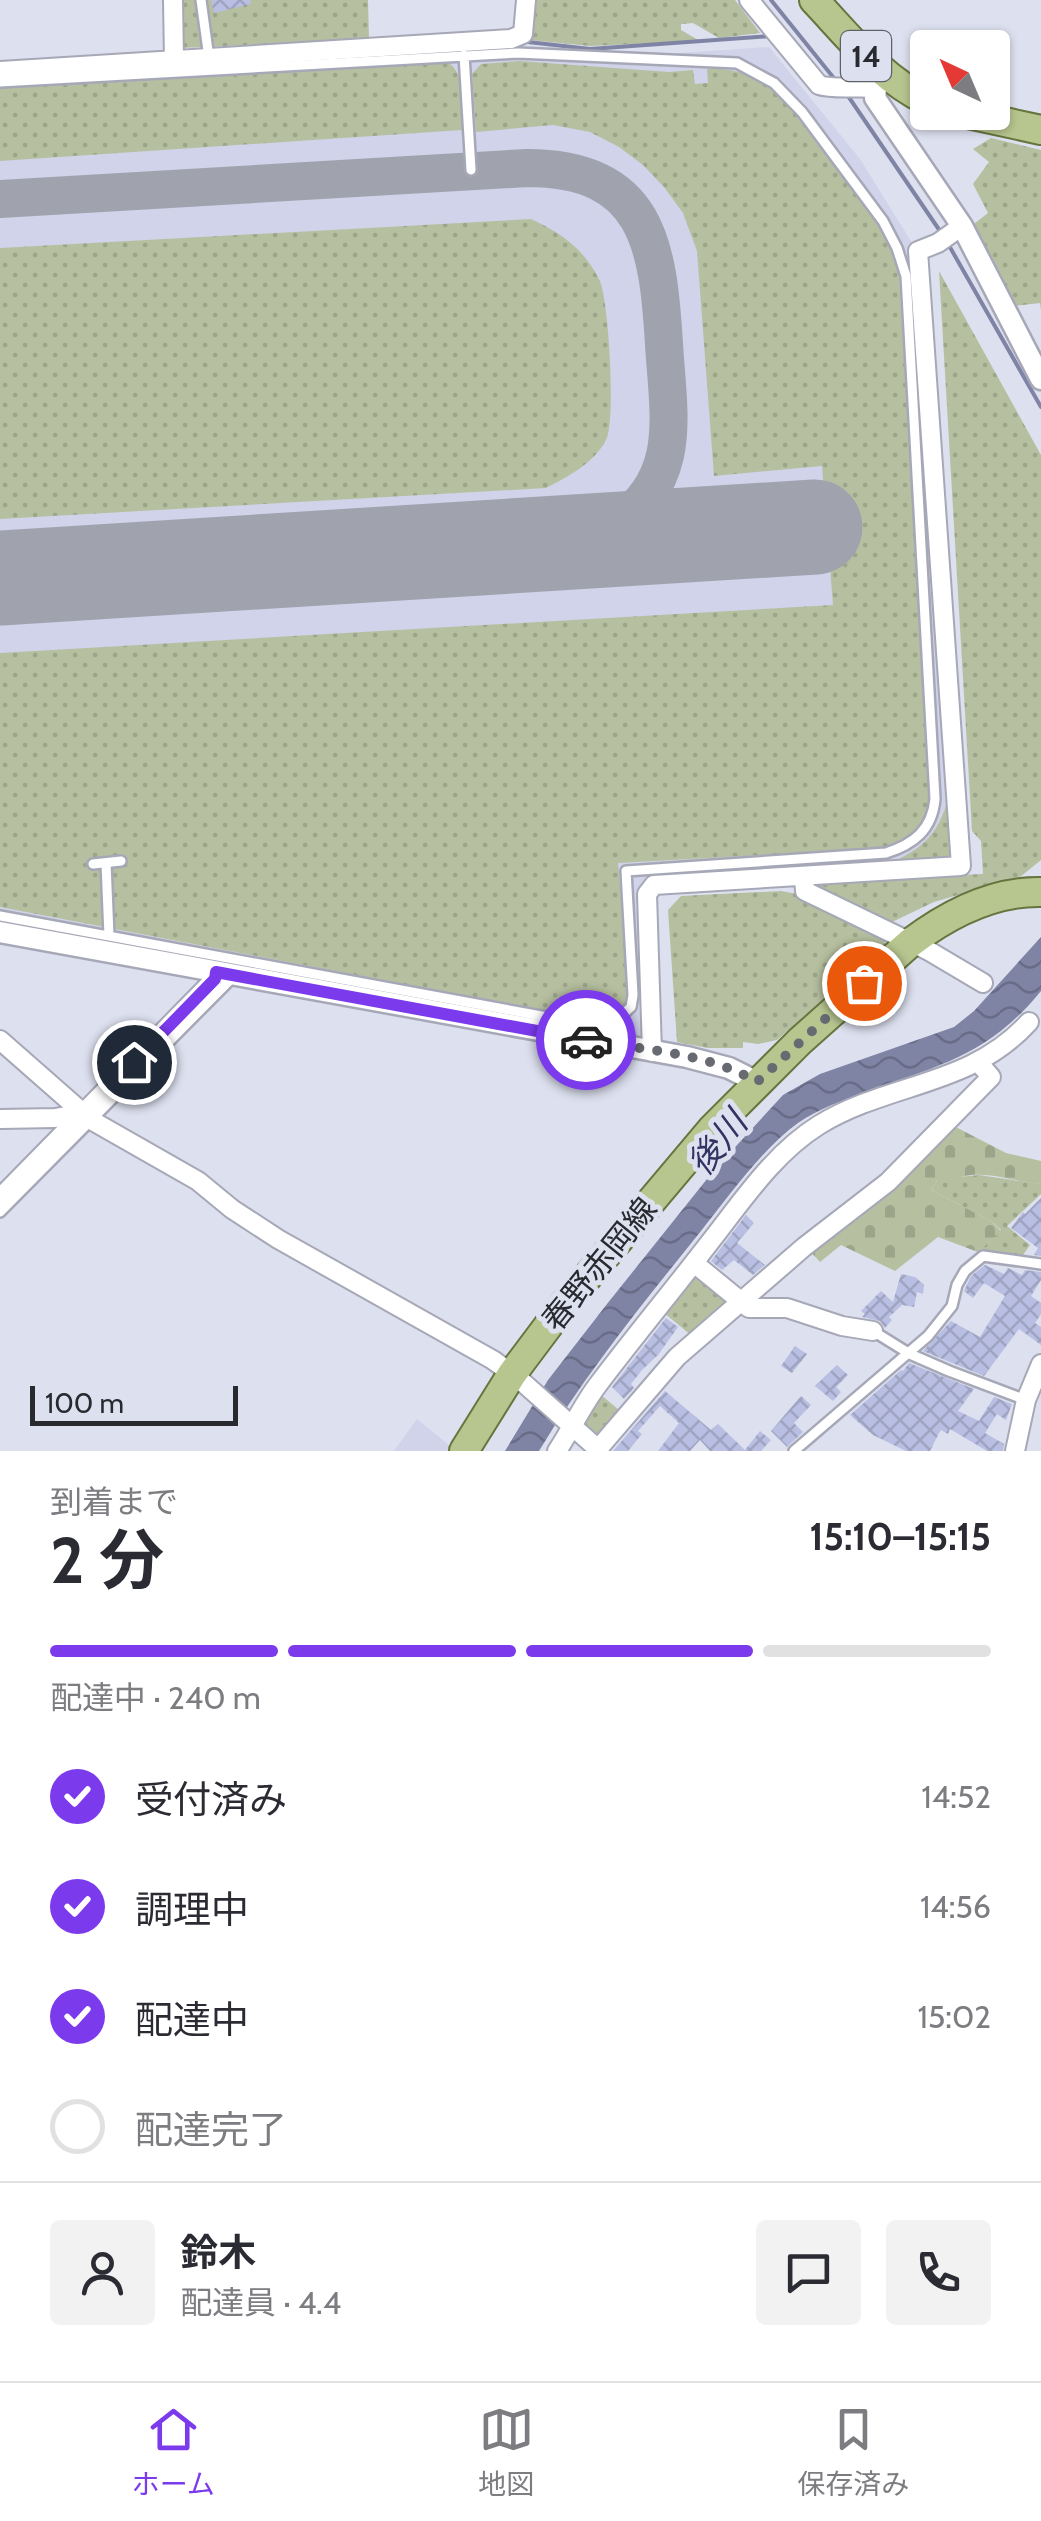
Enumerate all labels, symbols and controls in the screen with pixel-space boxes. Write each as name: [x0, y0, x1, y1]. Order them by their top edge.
north arrow: [910, 30, 1010, 130]
map controls: [910, 30, 1010, 130]
road number: 14: [841, 31, 891, 81]
pin: [822, 941, 907, 1026]
icon: bag: [837, 956, 892, 1011]
courier: [536, 990, 636, 1090]
icon: car: [559, 1013, 614, 1068]
pin: [92, 1020, 177, 1105]
icon: home: [107, 1035, 162, 1090]
water label: 後川: [678, 1099, 758, 1184]
street label: 春野赤岡線: [533, 1190, 665, 1338]
scale bar: [30, 1381, 238, 1426]
text: 100 m: [45, 1386, 124, 1420]
text: 到着まで: [50, 1482, 178, 1521]
text: 15:10–15:15: [809, 1513, 991, 1560]
text: 2 分: [50, 1520, 164, 1599]
text: 配達中 · 240 m: [50, 1678, 261, 1717]
icon: check: [50, 1769, 105, 1824]
text: 受付済み: [135, 1776, 287, 1823]
text: 14:52: [921, 1777, 991, 1816]
icon: check: [50, 1879, 105, 1934]
text: 調理中: [135, 1886, 249, 1933]
text: 14:56: [920, 1887, 991, 1926]
icon: check: [50, 1989, 105, 2044]
text: 配達中: [135, 1996, 249, 2043]
text: 15:02: [917, 1997, 991, 2036]
text: 配達完了: [135, 2106, 287, 2153]
button: person: [50, 2220, 155, 2325]
button: chat: [756, 2220, 861, 2325]
button: phone: [886, 2220, 991, 2325]
text: 鈴木: [180, 2229, 256, 2276]
text: 配達員 · 4.4: [180, 2283, 341, 2322]
tab: ホーム: [132, 2402, 215, 2502]
tab: 地図: [478, 2402, 534, 2502]
tab: 保存済み: [797, 2402, 909, 2502]

